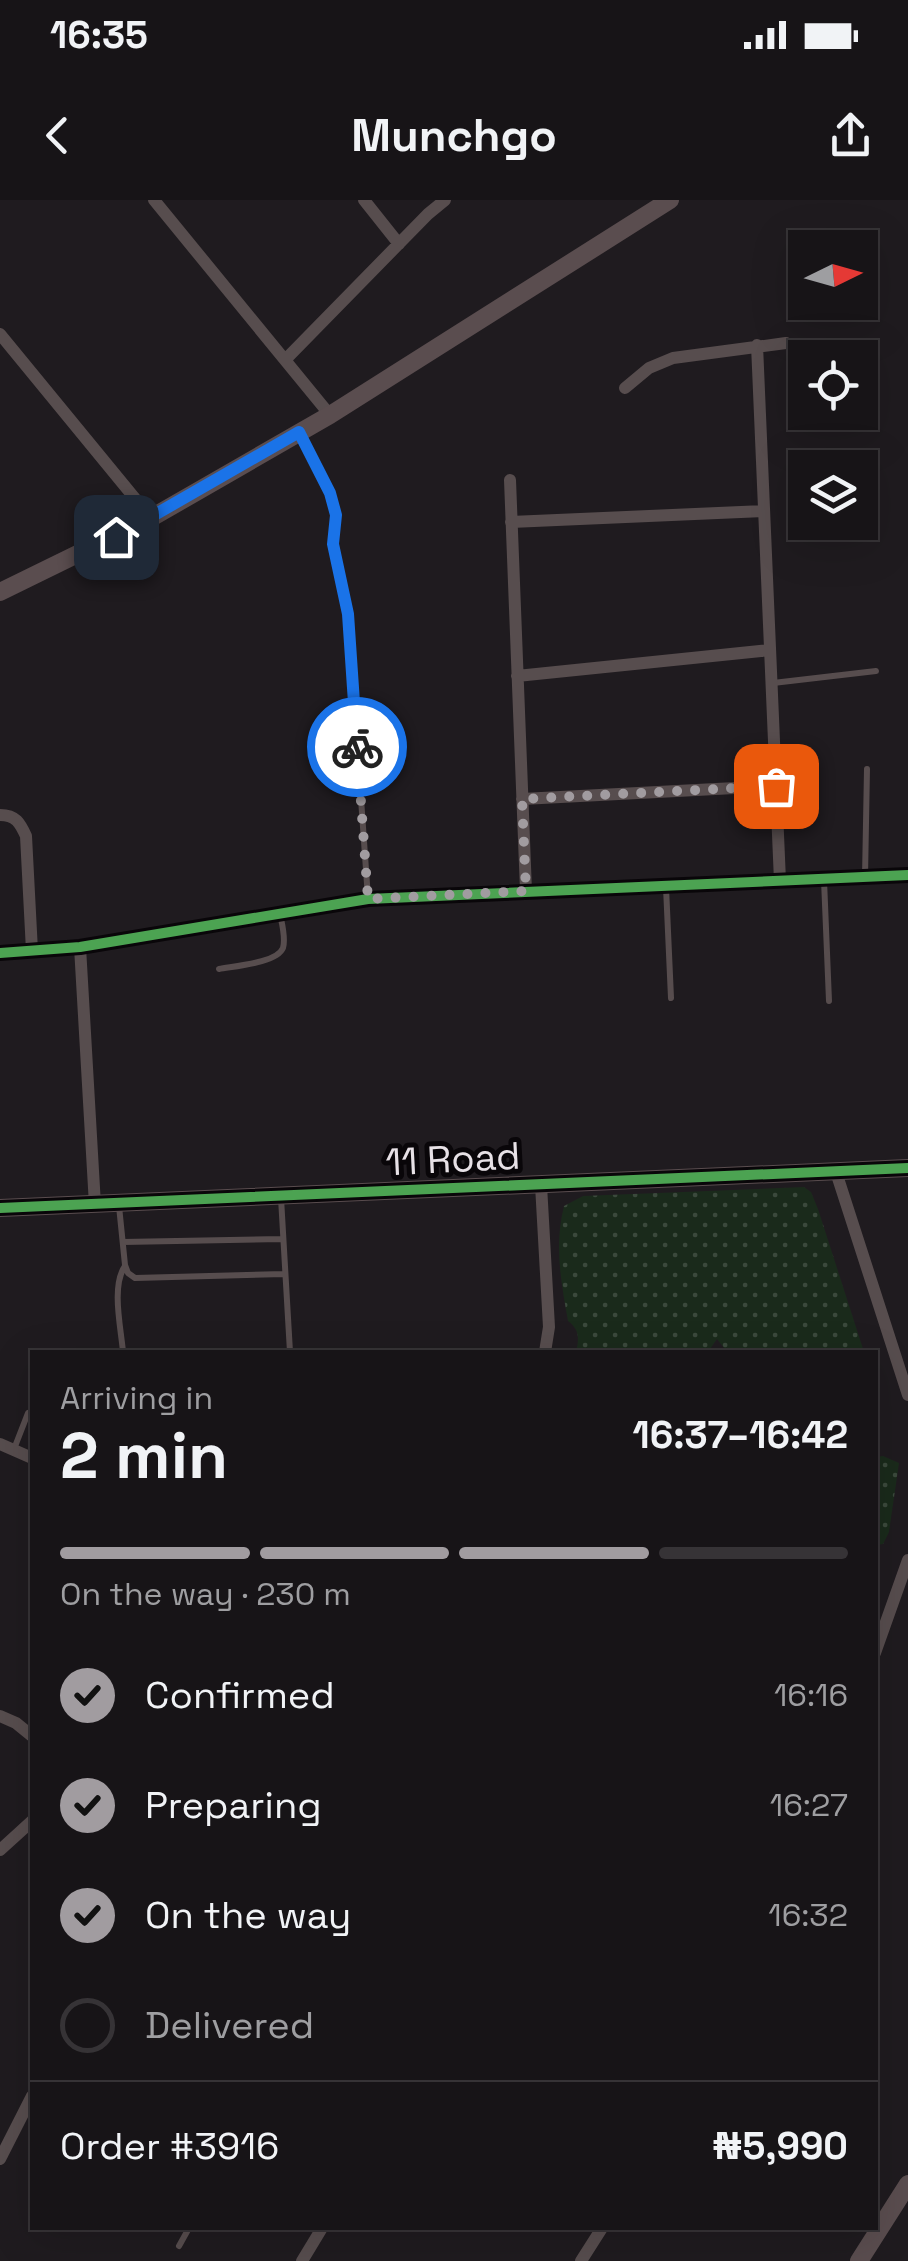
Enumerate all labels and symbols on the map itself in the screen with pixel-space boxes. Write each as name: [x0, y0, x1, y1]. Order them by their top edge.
north arrow: [788, 230, 878, 320]
pin: [74, 495, 159, 580]
courier: [307, 697, 407, 797]
pin: [734, 744, 819, 829]
street label: 11 Road: [384, 1132, 522, 1186]

